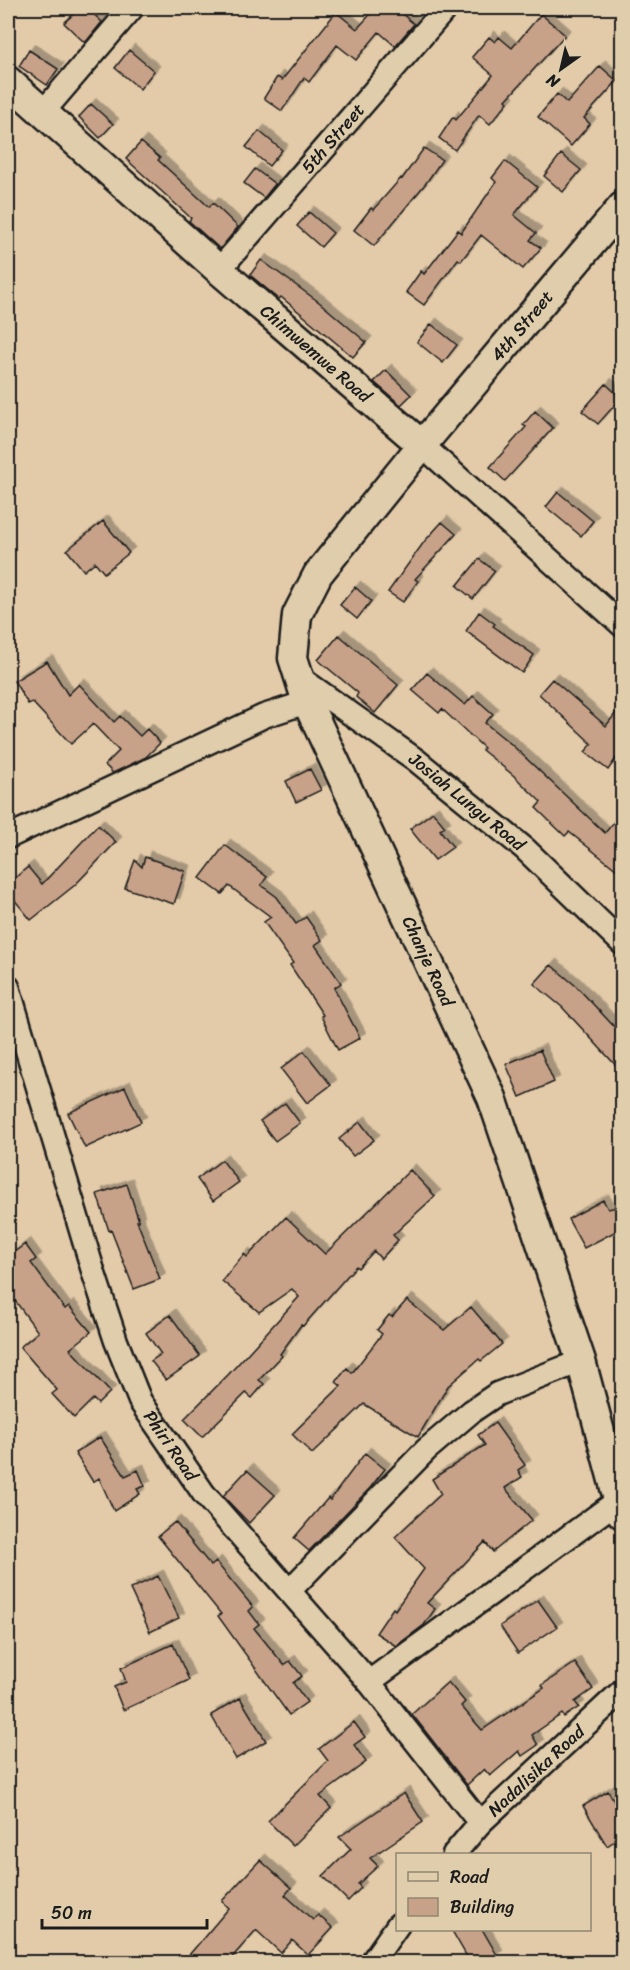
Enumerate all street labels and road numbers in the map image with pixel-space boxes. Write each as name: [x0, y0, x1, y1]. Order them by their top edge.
street label: 5th Street: [293, 96, 373, 181]
street label: 4th Street: [482, 283, 562, 369]
street label: Chimwemwe Road: [252, 296, 380, 412]
street label: Josiah Lungu Road: [401, 743, 534, 860]
street label: Chanje Road: [393, 910, 464, 1013]
street label: Phiri Road: [135, 1403, 208, 1489]
street label: Nadalisika Road: [480, 1716, 594, 1825]

